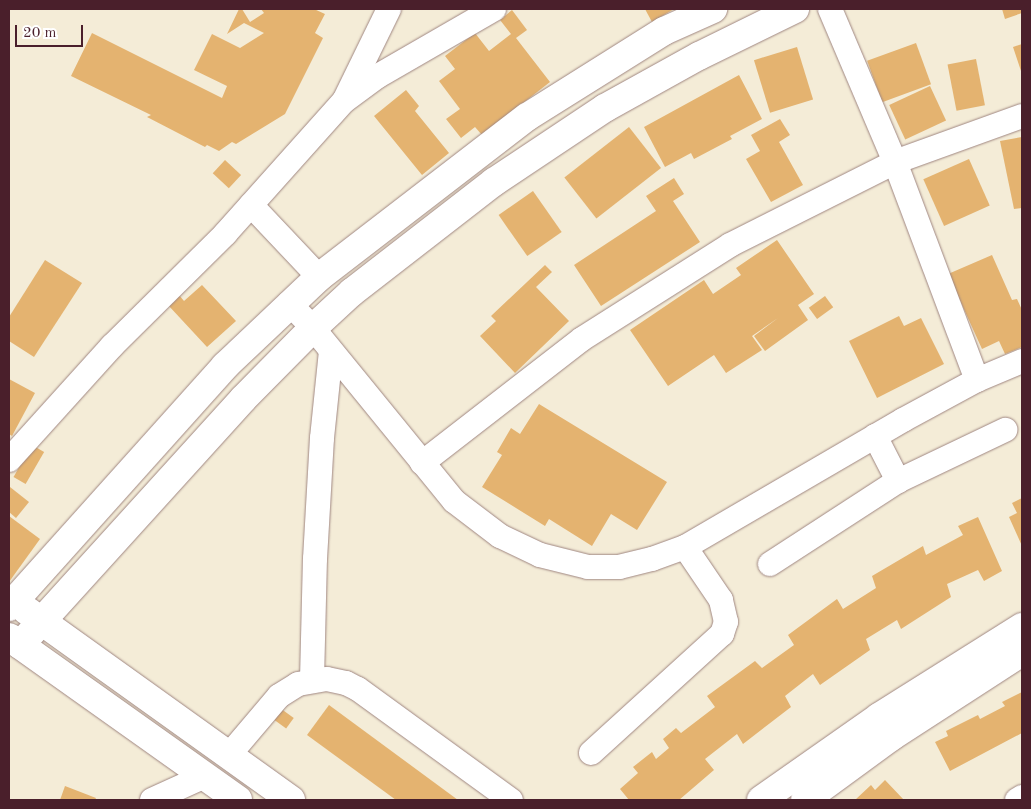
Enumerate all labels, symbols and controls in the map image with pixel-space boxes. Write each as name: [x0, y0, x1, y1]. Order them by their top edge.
scale bar: [18, 15, 85, 47]
text: 20 m: [23, 26, 57, 41]

